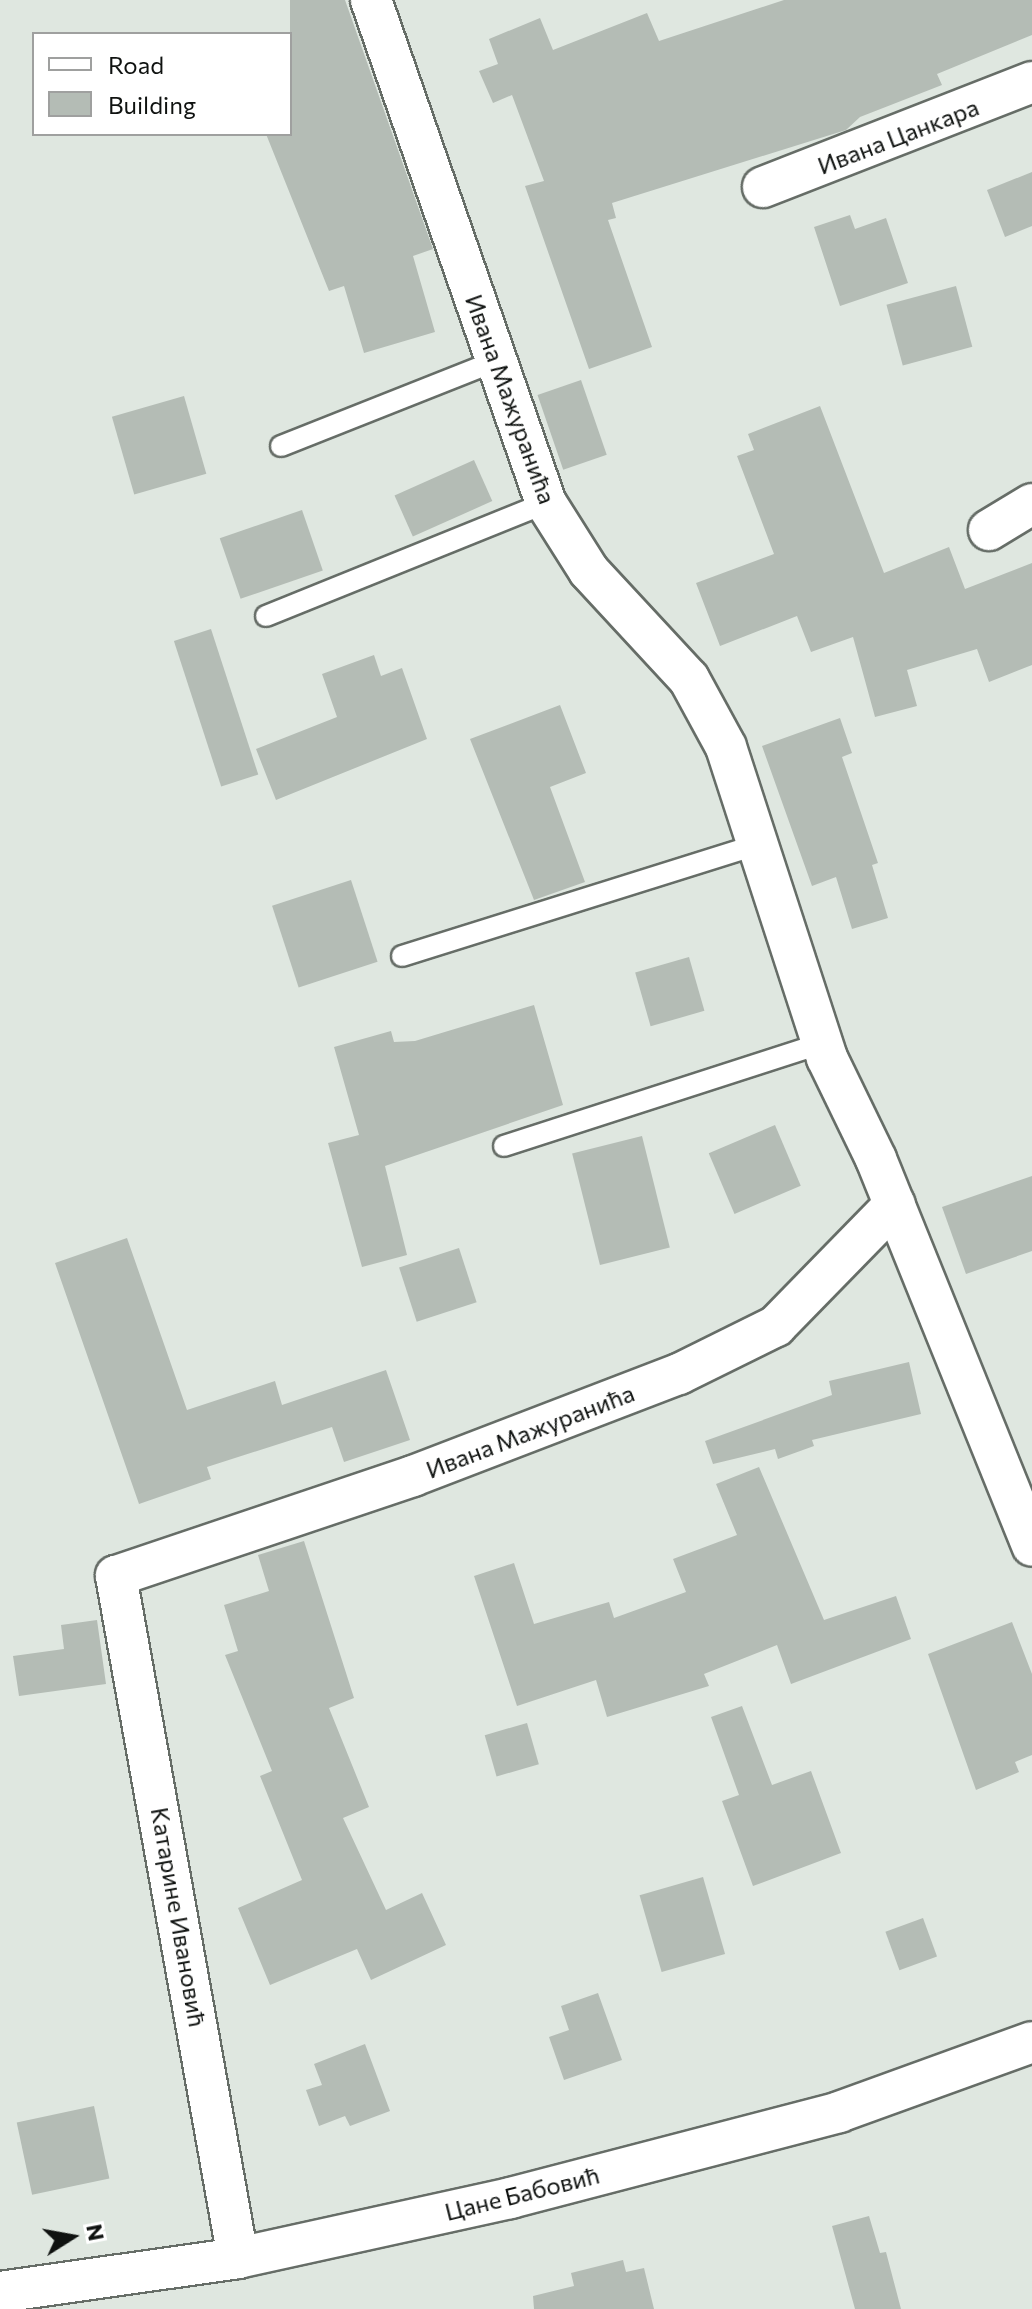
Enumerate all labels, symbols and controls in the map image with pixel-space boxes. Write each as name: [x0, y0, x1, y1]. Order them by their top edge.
legend: [32, 32, 292, 136]
text: Road: [108, 50, 164, 79]
text: Building: [108, 90, 196, 119]
street label: Ивана Цанкара: [813, 92, 983, 180]
street label: Ивана Мажуранића: [460, 290, 562, 508]
street label: Ивана Мажуранића: [422, 1378, 638, 1484]
street label: Катарине Ивановић: [146, 1805, 212, 2029]
street label: Цане Бабовић: [442, 2160, 602, 2226]
north arrow: [32, 2197, 112, 2277]
text: N: [81, 2222, 111, 2243]

